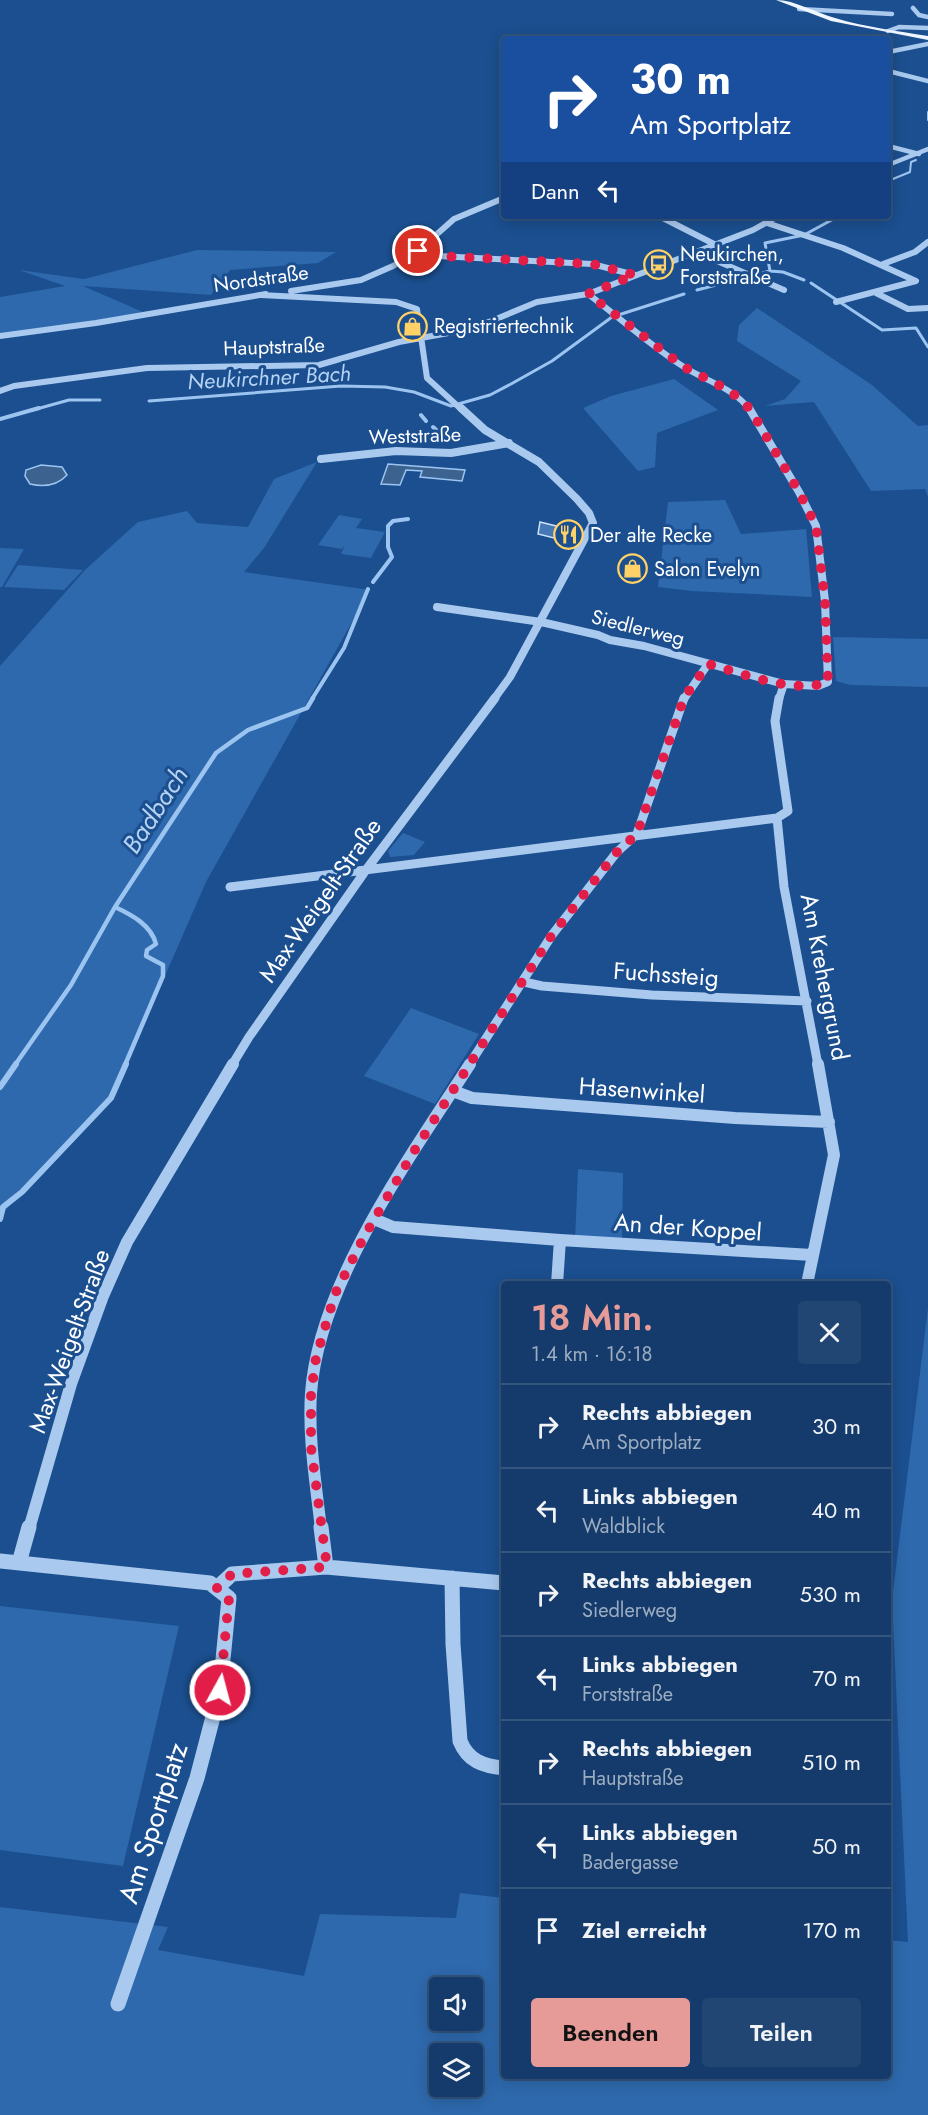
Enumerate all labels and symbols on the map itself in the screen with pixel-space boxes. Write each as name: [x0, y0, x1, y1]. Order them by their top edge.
pin: [392, 225, 443, 276]
place label: Neukirchen, Forststraße: [680, 240, 784, 292]
bus stop icon: Neukirchen, Forststraße: [643, 249, 675, 281]
street label: Nordstraße: [212, 258, 310, 300]
shop icon: Registriertechnik: [397, 310, 429, 342]
place label: Registriertechnik: [434, 312, 574, 341]
street label: Hauptstraße: [223, 331, 325, 363]
water label: Neukirchner Bach: [186, 357, 352, 397]
street label: Weststraße: [368, 420, 462, 452]
restaurant icon: Der alte Recke: [553, 519, 585, 551]
place label: Der alte Recke: [590, 521, 712, 550]
shop icon: Salon Evelyn: [617, 553, 649, 585]
place label: Salon Evelyn: [654, 555, 760, 584]
street label: Siedlerweg: [588, 602, 688, 654]
water label: Badbach: [113, 759, 197, 861]
street label: Max-Weigelt-Straße: [250, 811, 390, 989]
street label: Am Krehergrund: [792, 891, 858, 1063]
street label: Fuchssteig: [612, 953, 720, 995]
street label: Hasenwinkel: [578, 1068, 706, 1112]
street label: An der Koppel: [613, 1204, 763, 1250]
street label: Max-Weigelt-Straße: [19, 1244, 119, 1438]
position arrow: [188, 1658, 252, 1722]
street label: Am Sportplatz: [108, 1737, 198, 1909]

